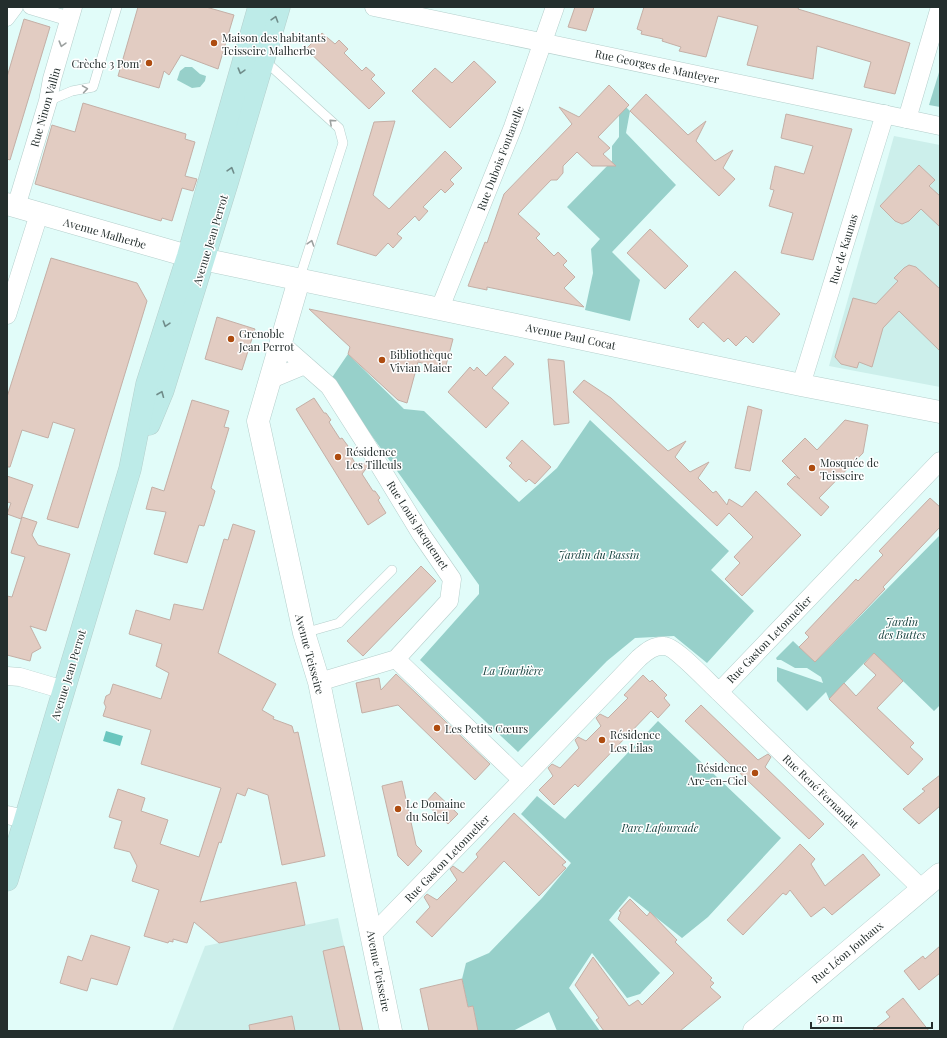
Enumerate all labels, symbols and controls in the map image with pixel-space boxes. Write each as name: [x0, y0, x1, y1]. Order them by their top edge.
one-way arrow: [270, 15, 279, 22]
place label: Maison des habitants Teisseire Malherbe: [222, 30, 326, 58]
marker: Maison des habitants Teisseire Malherbe: [209, 38, 219, 48]
one-way arrow: [58, 41, 67, 48]
street label: Rue Georges de Manteyer: [594, 46, 721, 87]
place label: Crèche 3 Pom': [71, 56, 141, 71]
marker: Crèche 3 Pom': [144, 58, 154, 68]
street label: Rue Ninon Vallin: [26, 65, 64, 148]
one-way arrow: [237, 68, 246, 75]
one-way arrow: [82, 85, 88, 94]
street label: Rue Dubois Fontanelle: [473, 103, 527, 213]
one-way arrow: [329, 119, 336, 126]
one-way arrow: [226, 167, 235, 174]
street label: Avenue Jean Perrot: [189, 193, 231, 288]
street label: Rue de Kaunas: [825, 212, 861, 286]
street label: Avenue Malherbe: [61, 214, 149, 252]
one-way arrow: [306, 240, 315, 247]
street label: Avenue Paul Cocat: [524, 319, 617, 353]
one-way arrow: [163, 320, 171, 327]
place label: Grenoble Jean Perrot: [238, 326, 294, 354]
marker: Grenoble Jean Perrot: [226, 334, 236, 344]
place label: Bibliothèque Vivian Maier: [389, 347, 453, 375]
marker: Bibliothèque Vivian Maier: [377, 355, 387, 365]
one-way arrow: [156, 391, 164, 398]
place label: Résidence Les Tilleuls: [346, 444, 402, 472]
marker: Résidence Les Tilleuls: [333, 452, 343, 462]
place label: Mosquée de Teisseire: [820, 455, 879, 483]
marker: Mosquée de Teisseire: [807, 463, 817, 473]
street label: Rue Louis Jacquemet: [384, 478, 452, 572]
park label: Jardin du Bassin: [559, 547, 639, 562]
street label: Rue Gaston Letonnelier: [723, 592, 815, 686]
street label: Avenue Teisseire: [292, 611, 328, 696]
park label: Jardin des Buttes: [878, 614, 926, 642]
street label: Avenue Jean Perrot: [47, 628, 89, 723]
park label: La Tourbière: [482, 663, 543, 678]
place label: Les Petits Cœurs: [445, 721, 528, 736]
marker: Les Petits Cœurs: [432, 723, 442, 733]
place label: Résidence Les Lilas: [610, 727, 661, 755]
marker: Résidence Les Lilas: [597, 735, 607, 745]
street label: Rue René Fernandat: [780, 751, 862, 831]
place label: Résidence Arc-en-Ciel: [687, 760, 747, 788]
marker: Résidence Arc-en-Ciel: [750, 768, 760, 778]
place label: Le Domaine du Soleil: [406, 796, 466, 824]
marker: Le Domaine du Soleil: [393, 804, 403, 814]
street label: Rue Gaston Letonnelier: [401, 811, 493, 905]
park label: Parc Lafourcade: [620, 820, 699, 835]
street label: Rue Léon Jouhaux: [808, 917, 886, 986]
street label: Avenue Teisseire: [364, 928, 394, 1013]
scale bar: [811, 1004, 932, 1030]
text: 50 m: [817, 1009, 843, 1025]

